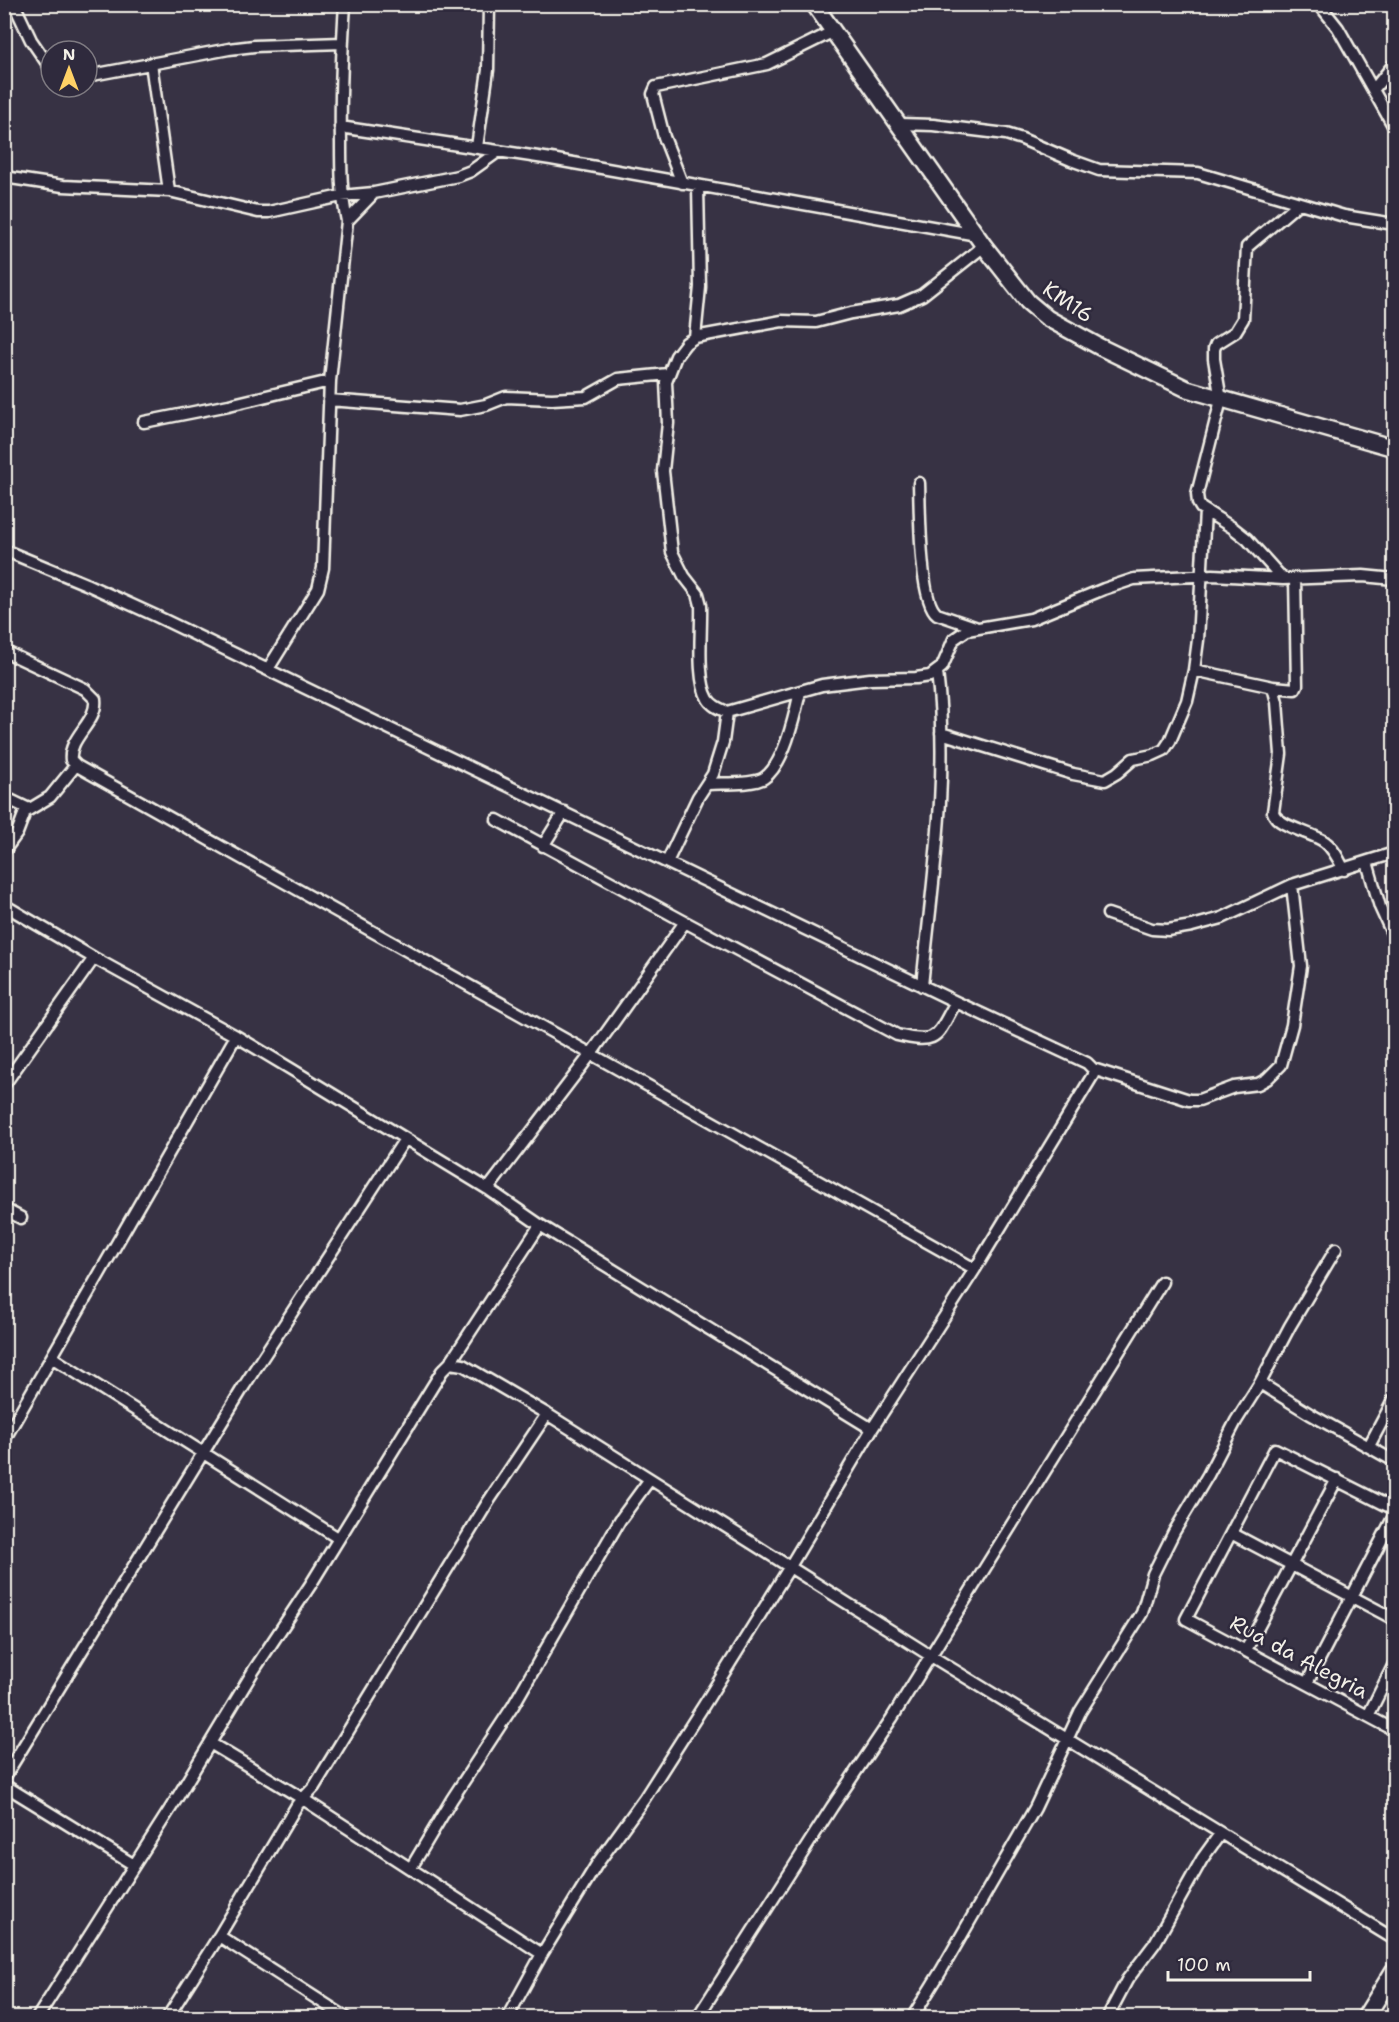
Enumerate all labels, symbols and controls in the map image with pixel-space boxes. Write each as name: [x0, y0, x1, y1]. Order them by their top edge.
north arrow: [39, 39, 99, 99]
text: N: [63, 44, 75, 65]
street label: KM16: [1037, 275, 1099, 329]
street label: Rua da Alegria: [1225, 1609, 1373, 1705]
scale bar: [1168, 1944, 1310, 1982]
text: 100 m: [1177, 1953, 1231, 1977]

